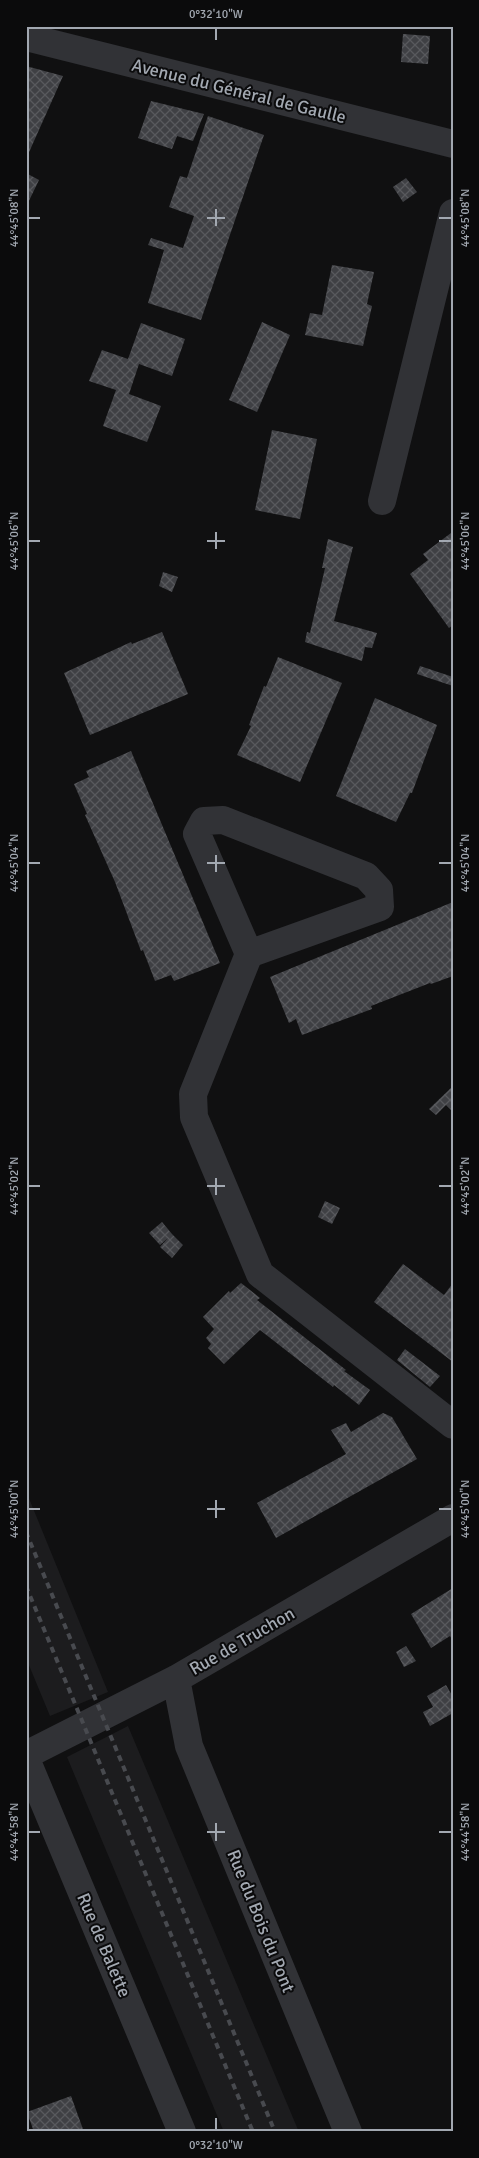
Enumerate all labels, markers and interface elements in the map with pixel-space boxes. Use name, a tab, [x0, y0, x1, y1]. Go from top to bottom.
text: 0°32'10"W	[189, 7, 243, 22]
street label: Avenue du Général de Gaulle	[130, 54, 348, 128]
text: 44°45'08"N	[7, 189, 22, 247]
text: 44°45'08"N	[458, 189, 473, 247]
text: 44°45'06"N	[7, 512, 22, 570]
text: 44°45'06"N	[458, 512, 473, 570]
text: 44°45'04"N	[7, 834, 22, 892]
text: 44°45'04"N	[458, 834, 473, 892]
text: 44°45'02"N	[7, 1157, 22, 1215]
text: 44°45'02"N	[458, 1157, 473, 1215]
text: 44°45'00"N	[7, 1480, 22, 1538]
text: 44°45'00"N	[458, 1480, 473, 1538]
street label: Rue de Truchon	[186, 1602, 298, 1680]
text: 44°44'58"N	[7, 1803, 22, 1861]
text: 44°44'58"N	[458, 1803, 473, 1861]
street label: Rue du Bois du Pont	[222, 1846, 300, 1996]
street label: Rue de Balette	[72, 1889, 136, 2001]
text: 0°32'10"W	[189, 2138, 243, 2153]

